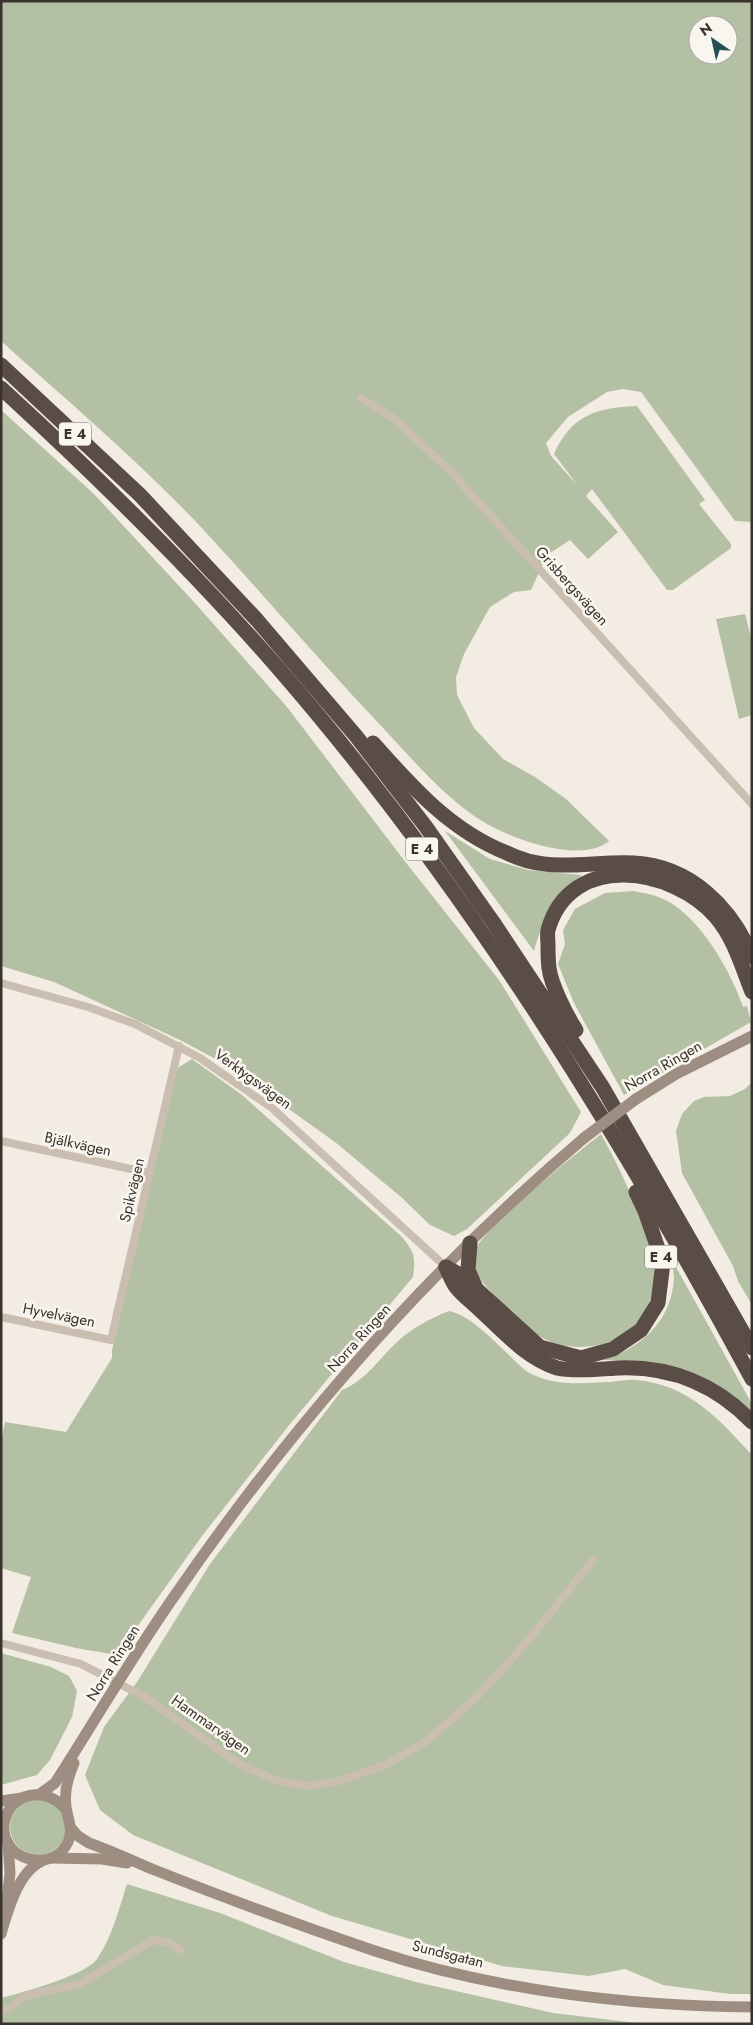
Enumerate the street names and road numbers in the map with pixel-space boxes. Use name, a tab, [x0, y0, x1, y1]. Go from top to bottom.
road number: E 4	[59, 422, 91, 446]
street label: Grisbergsvägen	[530, 541, 614, 631]
road number: E 4	[406, 838, 438, 861]
street label: Norra Ringen	[620, 1035, 706, 1097]
street label: Verktygsvägen	[210, 1043, 296, 1115]
street label: Bjälkvägen	[43, 1126, 113, 1162]
street label: Spikvägen	[114, 1156, 150, 1224]
road number: E 4	[645, 1246, 677, 1268]
street label: Hyvelvägen	[21, 1297, 97, 1333]
street label: Norra Ringen	[322, 1299, 396, 1377]
street label: Norra Ringen	[81, 1621, 145, 1705]
street label: Hammarvägen	[167, 1690, 255, 1760]
street label: Sundsgatan	[410, 1934, 486, 1974]

